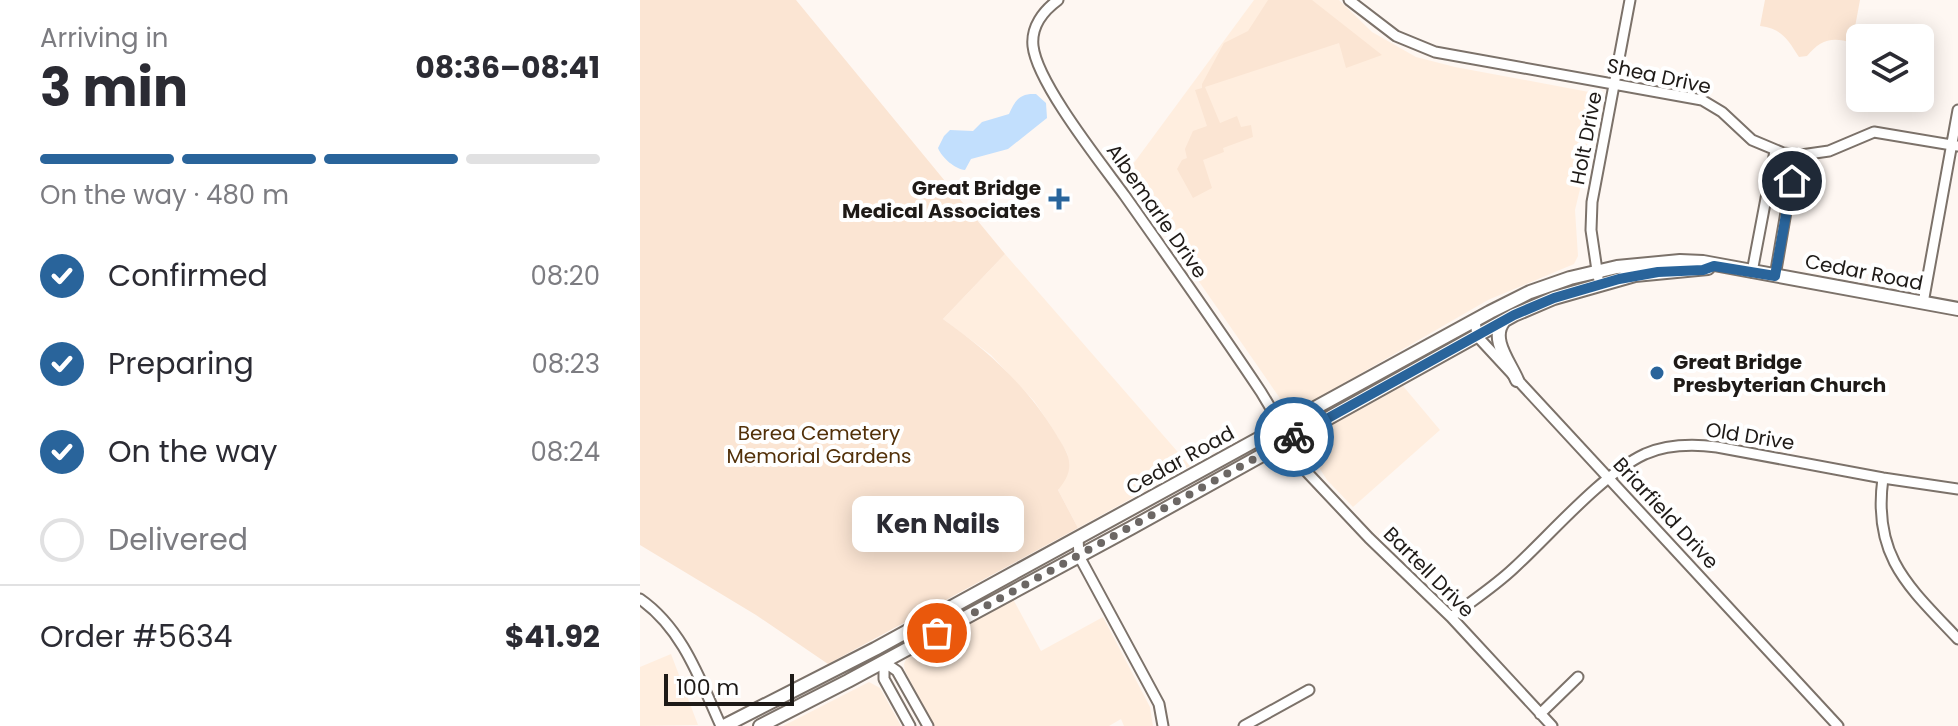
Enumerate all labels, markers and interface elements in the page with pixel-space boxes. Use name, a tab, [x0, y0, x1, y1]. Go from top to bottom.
text: Arriving in	[40, 20, 169, 56]
map controls	[1846, 24, 1934, 112]
button: layers	[1846, 24, 1934, 112]
text: 08:36–08:41	[415, 46, 600, 89]
text: 3 min	[40, 51, 188, 124]
street label: Shea Drive	[1604, 51, 1714, 101]
street label: Holt Drive	[1563, 89, 1609, 187]
street label: Albemarle Drive	[1100, 138, 1214, 284]
pin	[1758, 147, 1826, 215]
icon: home	[1770, 159, 1814, 203]
place label: Great Bridge Medical Associates	[842, 174, 1041, 225]
text: On the way · 480 m	[40, 177, 289, 213]
marker: Great Bridge Medical Associates	[1048, 188, 1070, 210]
street label: Cedar Road	[1803, 247, 1925, 297]
icon: check	[40, 254, 84, 298]
text: Confirmed	[108, 254, 268, 297]
text: 08:20	[530, 258, 600, 294]
icon: check	[40, 342, 84, 386]
text: Preparing	[108, 342, 254, 385]
text: 08:23	[531, 346, 600, 382]
place label: Great Bridge Presbyterian Church	[1673, 348, 1886, 399]
marker: Great Bridge Presbyterian Church	[1648, 364, 1666, 382]
courier	[1254, 397, 1334, 477]
icon: bike	[1272, 415, 1316, 459]
street label: Old Drive	[1704, 415, 1796, 457]
park label: Berea Cemetery Memorial Gardens	[727, 419, 911, 470]
street label: Cedar Road	[1121, 419, 1239, 501]
icon: check	[40, 430, 84, 474]
text: On the way	[108, 430, 277, 473]
text: 08:24	[530, 434, 600, 470]
street label: Briarfield Drive	[1607, 451, 1725, 575]
callout: Ken Nails	[851, 497, 1023, 553]
text: Ken Nails	[876, 506, 1000, 542]
text: Delivered	[108, 518, 248, 561]
street label: Bartell Drive	[1377, 520, 1481, 624]
pin	[903, 599, 971, 667]
icon: bag	[915, 611, 959, 655]
text: Order #5634	[40, 615, 232, 658]
text: $41.92	[505, 615, 600, 658]
scale bar	[664, 670, 794, 706]
text: 100 m	[676, 672, 739, 703]

